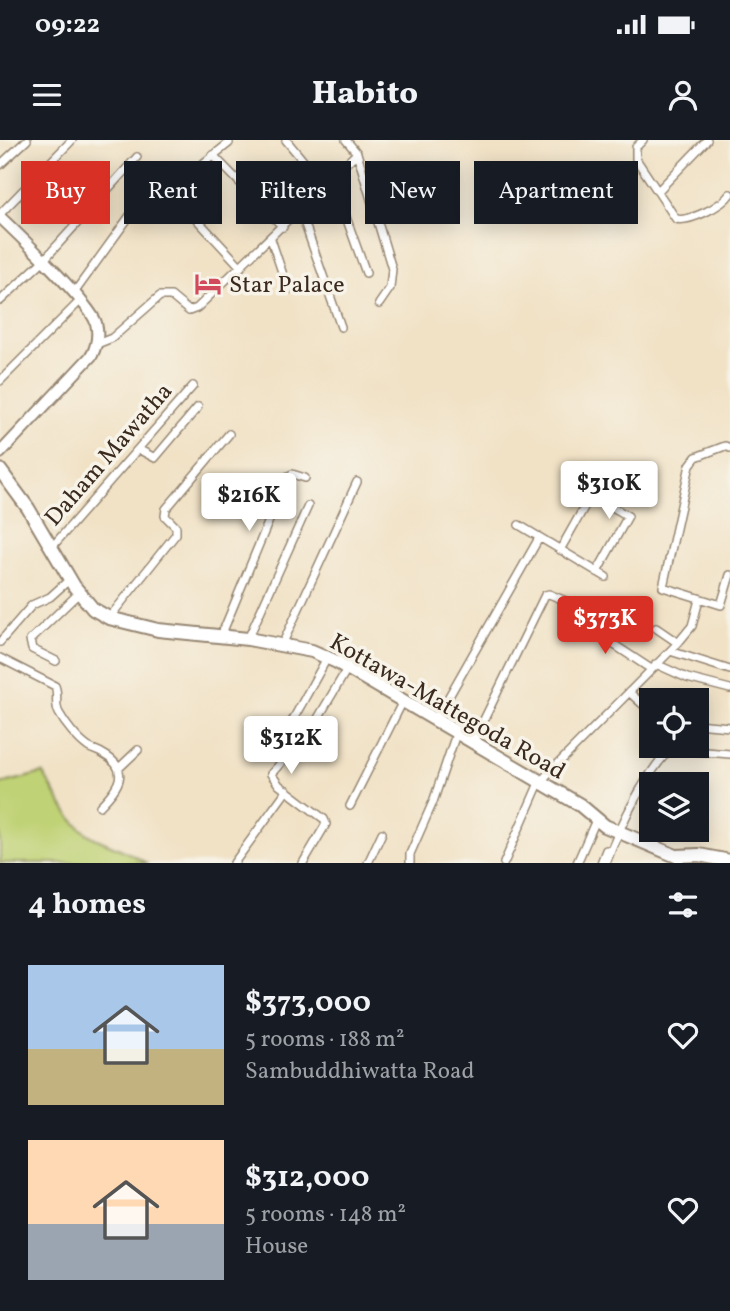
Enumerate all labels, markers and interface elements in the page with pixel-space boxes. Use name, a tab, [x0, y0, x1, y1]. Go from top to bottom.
text: 09:22	[35, 7, 100, 43]
text: Habito	[312, 73, 418, 117]
icon: menu	[28, 76, 66, 114]
icon: person	[664, 76, 702, 114]
chip: Buy	[21, 161, 110, 224]
chip: Rent	[124, 161, 222, 224]
chip: Filters	[236, 161, 351, 224]
chip: New	[365, 161, 460, 224]
chip: Apartment	[474, 161, 638, 224]
hotel icon: Star Palace	[193, 269, 223, 299]
place label: Star Palace	[229, 269, 345, 303]
street label: Daham Mawatha	[38, 376, 181, 534]
pin: $310K	[560, 462, 658, 521]
text: $310K	[577, 468, 641, 500]
pin: $216K	[200, 474, 298, 533]
text: $216K	[217, 480, 281, 512]
pin: $373K	[556, 596, 654, 656]
text: $373K	[573, 603, 637, 635]
street label: Kottawa-Mattegoda Road	[323, 626, 571, 789]
map controls	[639, 688, 709, 842]
button: locate	[639, 688, 709, 758]
pin: $312K	[242, 716, 340, 776]
text: $312K	[260, 723, 322, 755]
button: layers	[639, 772, 709, 842]
text: 4 homes	[28, 884, 146, 926]
icon: filters	[664, 886, 702, 924]
text: $373,000	[245, 982, 371, 1024]
icon: home	[84, 993, 168, 1077]
icon: heart	[664, 1016, 702, 1054]
text: 5 rooms · 188 m²	[245, 1024, 404, 1056]
text: Sambuddhiwatta Road	[245, 1056, 474, 1088]
text: $312,000	[245, 1157, 369, 1199]
icon: home	[84, 1168, 168, 1252]
icon: heart	[664, 1191, 702, 1229]
text: 5 rooms · 148 m²	[245, 1199, 406, 1231]
text: House	[245, 1231, 308, 1263]

